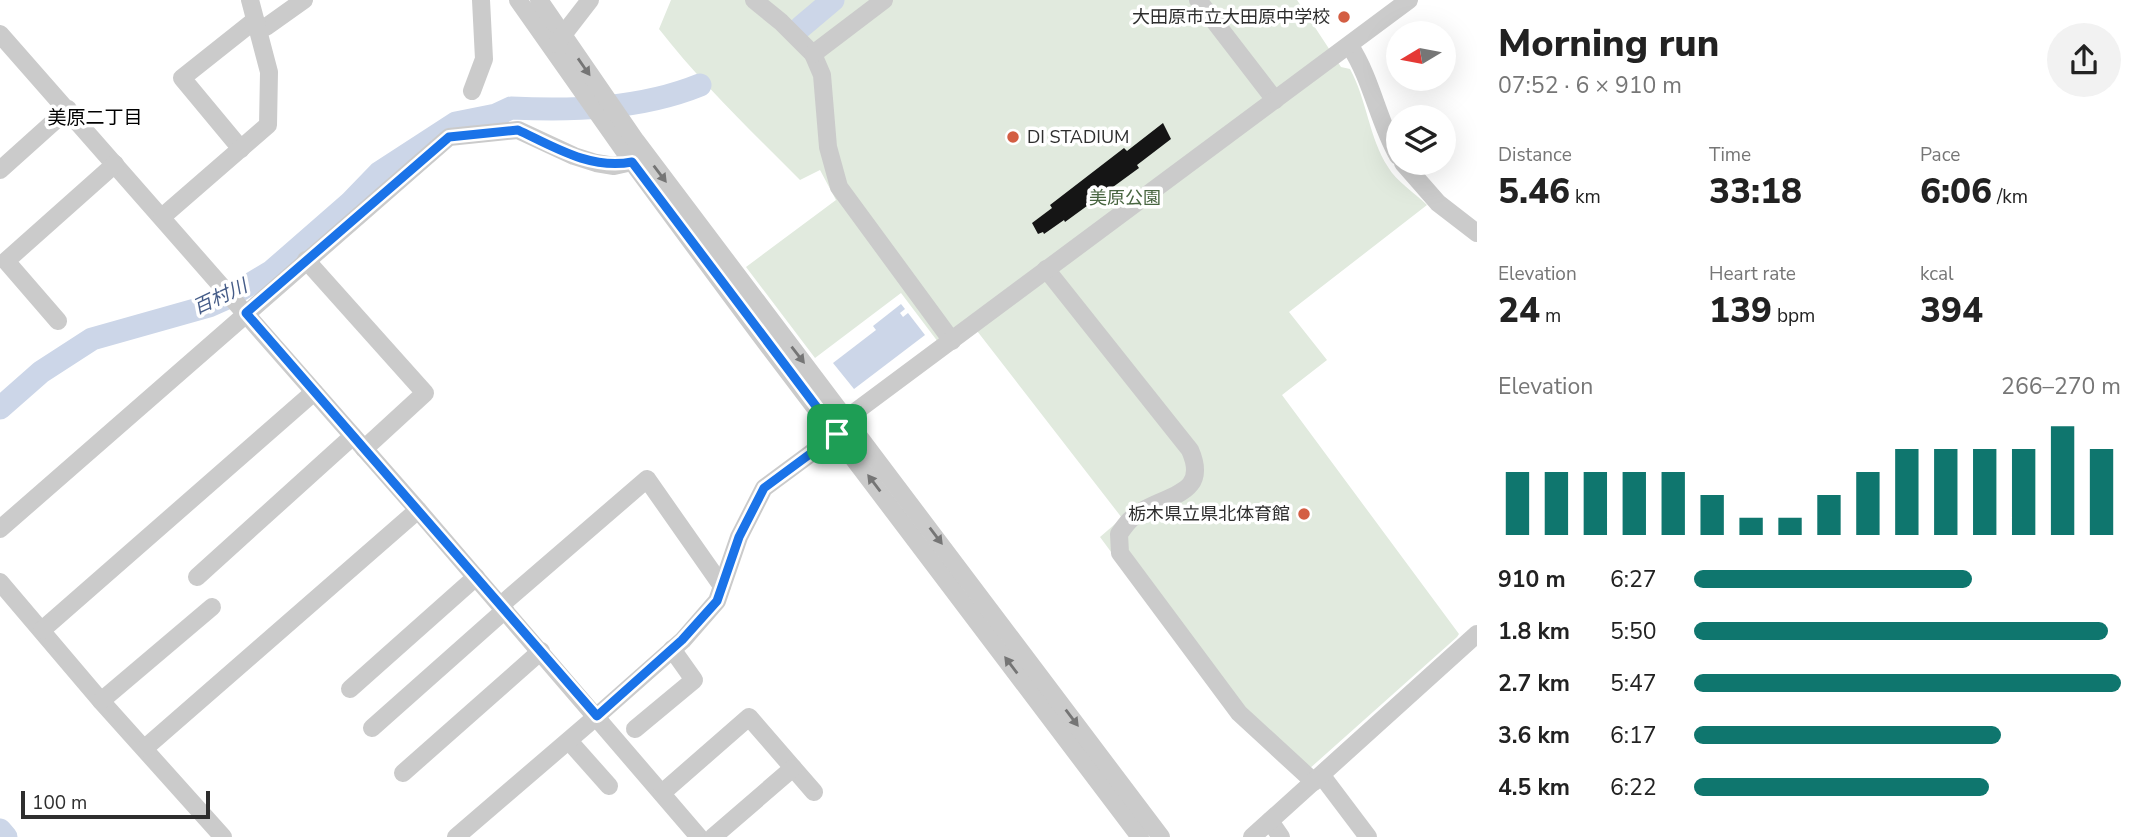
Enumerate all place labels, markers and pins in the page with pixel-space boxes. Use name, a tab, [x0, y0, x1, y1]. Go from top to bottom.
place label: 大田原市立大田原中学校	[1132, 5, 1330, 29]
marker: 大田原市立大田原中学校	[1336, 9, 1352, 25]
place label: DI STADIUM	[1027, 125, 1129, 149]
marker: DI STADIUM	[1005, 129, 1021, 145]
pin	[807, 404, 867, 464]
place label: 栃木県立県北体育館	[1128, 502, 1290, 526]
marker: 栃木県立県北体育館	[1296, 506, 1312, 522]

